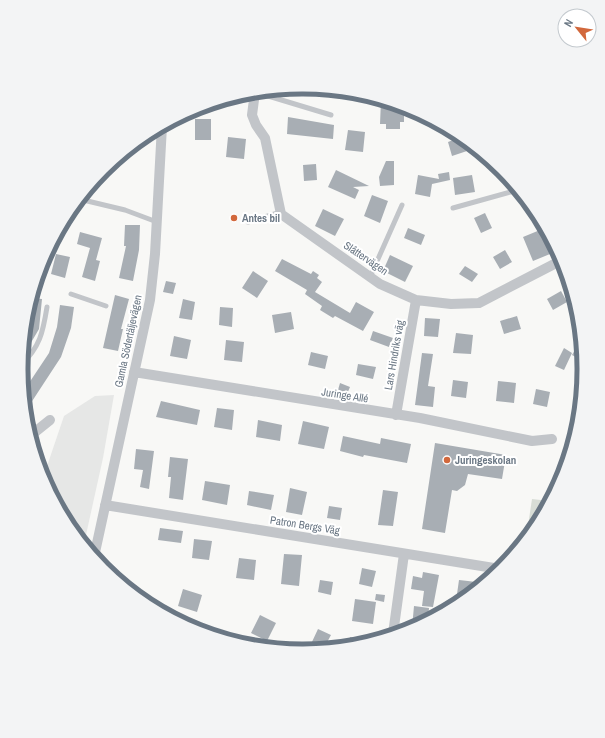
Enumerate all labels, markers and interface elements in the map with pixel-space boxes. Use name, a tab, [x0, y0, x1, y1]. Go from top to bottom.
north arrow	[557, 8, 597, 48]
text: N	[561, 17, 576, 29]
place label: Antes bil	[242, 211, 280, 225]
marker: Antes bil	[229, 213, 239, 223]
street label: Slåttervägen	[341, 238, 391, 278]
street label: Gamla Södertäljevägen	[111, 293, 145, 389]
street label: Lars Hindriks väg	[381, 319, 407, 391]
street label: Juringe Allé	[321, 384, 369, 406]
place label: Juringeskolan	[455, 453, 516, 467]
marker: Juringeskolan	[442, 455, 452, 465]
street label: Patron Bergs Väg	[269, 513, 341, 537]

